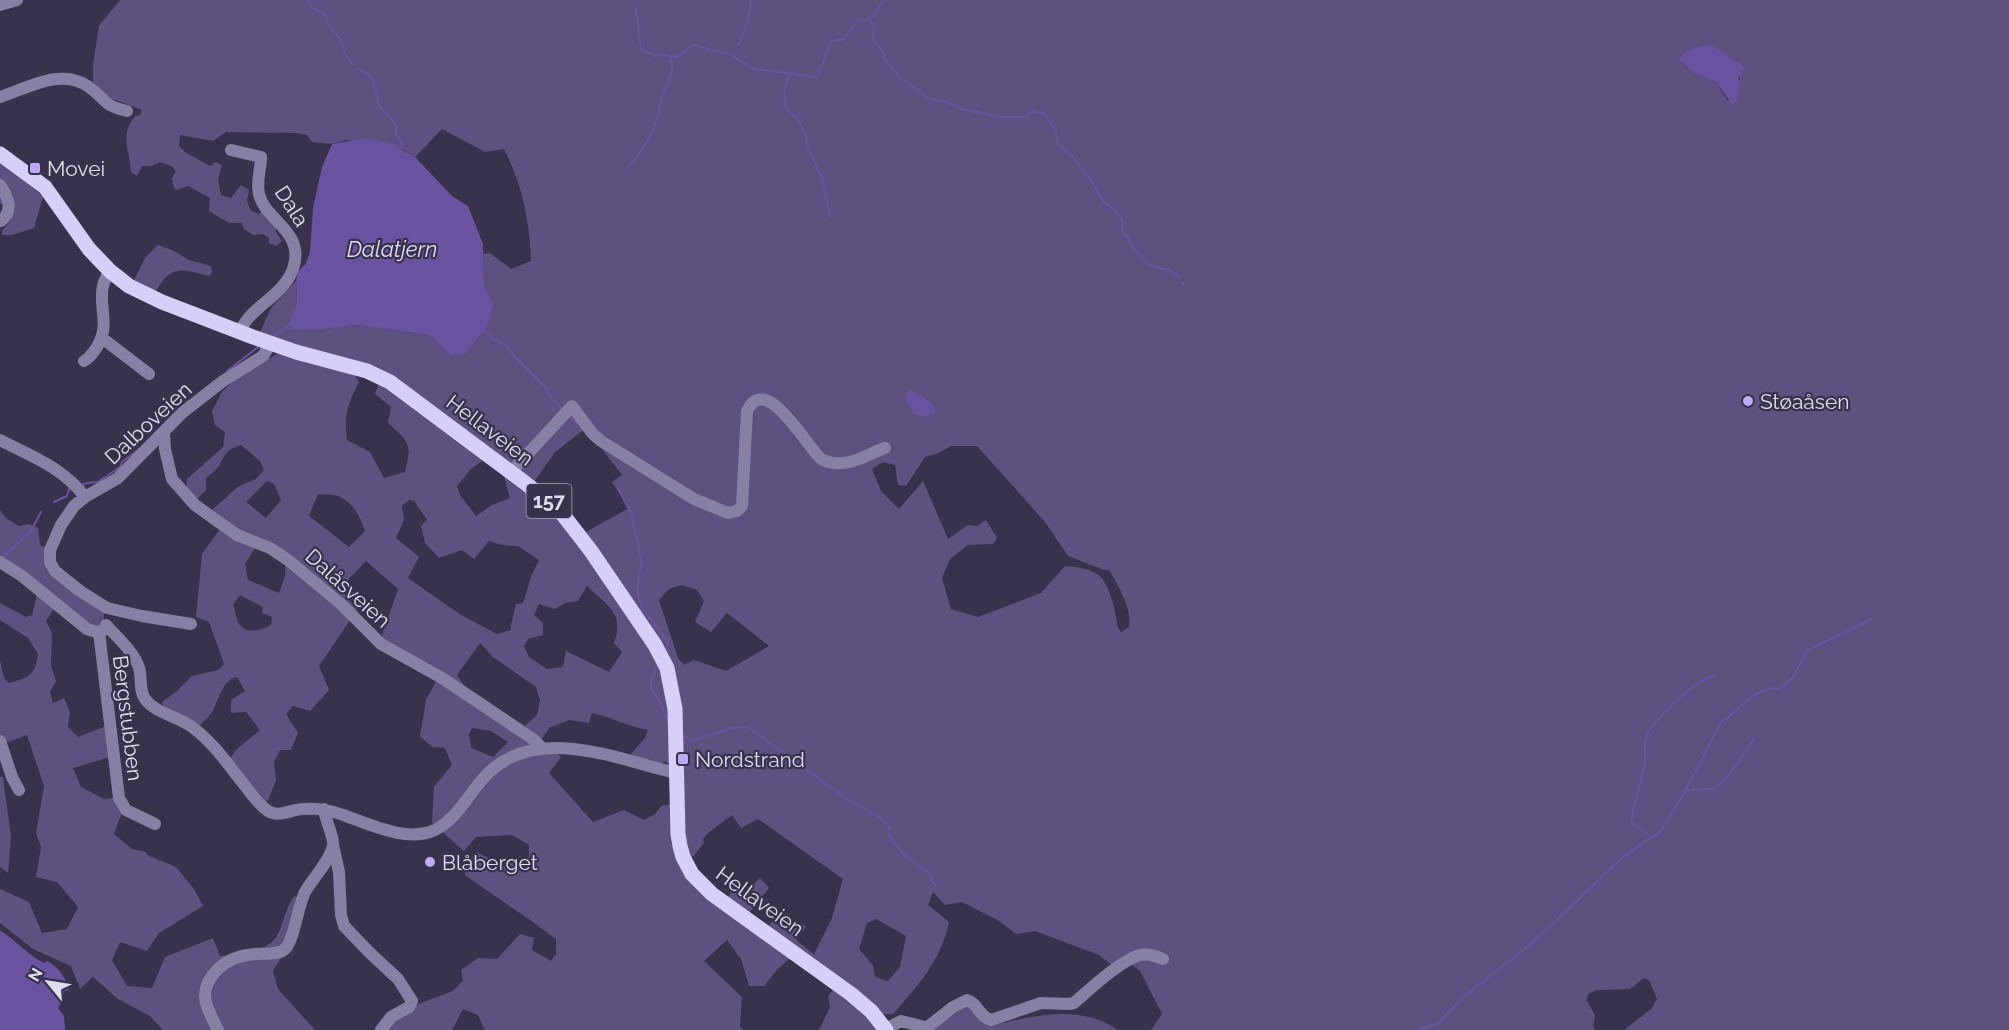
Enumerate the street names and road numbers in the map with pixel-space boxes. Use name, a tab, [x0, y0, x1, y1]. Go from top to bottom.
street label: Dala	[270, 181, 314, 231]
street label: Dalboveien	[99, 377, 197, 469]
street label: Hellaveien	[442, 389, 538, 471]
road number: 157	[526, 484, 572, 518]
street label: Dalåsveien	[300, 543, 396, 633]
street label: Bergstubben	[108, 654, 148, 782]
street label: Hellaveien	[711, 861, 809, 941]

